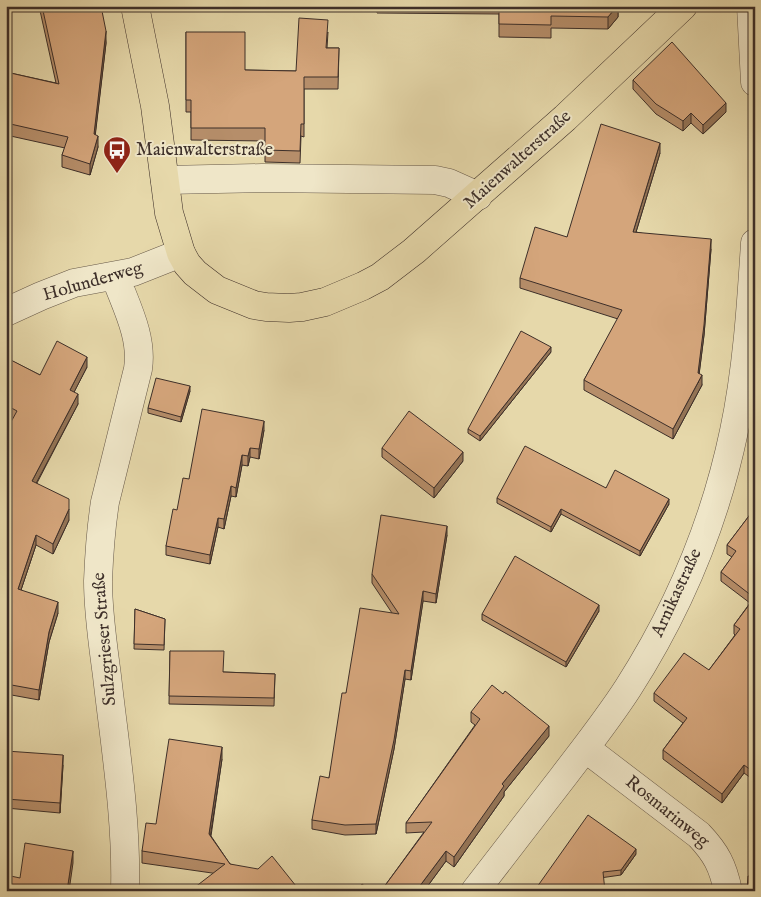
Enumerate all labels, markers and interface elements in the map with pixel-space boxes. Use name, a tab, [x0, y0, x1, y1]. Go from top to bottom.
street label: Maienwalterstraße	[459, 106, 577, 214]
bus stop icon: Maienwalterstraße	[102, 135, 132, 174]
place label: Maienwalterstraße	[136, 139, 273, 162]
street label: Holunderweg	[40, 257, 146, 307]
street label: Arnikastraße	[646, 545, 708, 642]
street label: Sulzgrieser Straße	[88, 571, 122, 707]
street label: Rosmarinweg	[620, 771, 714, 853]

